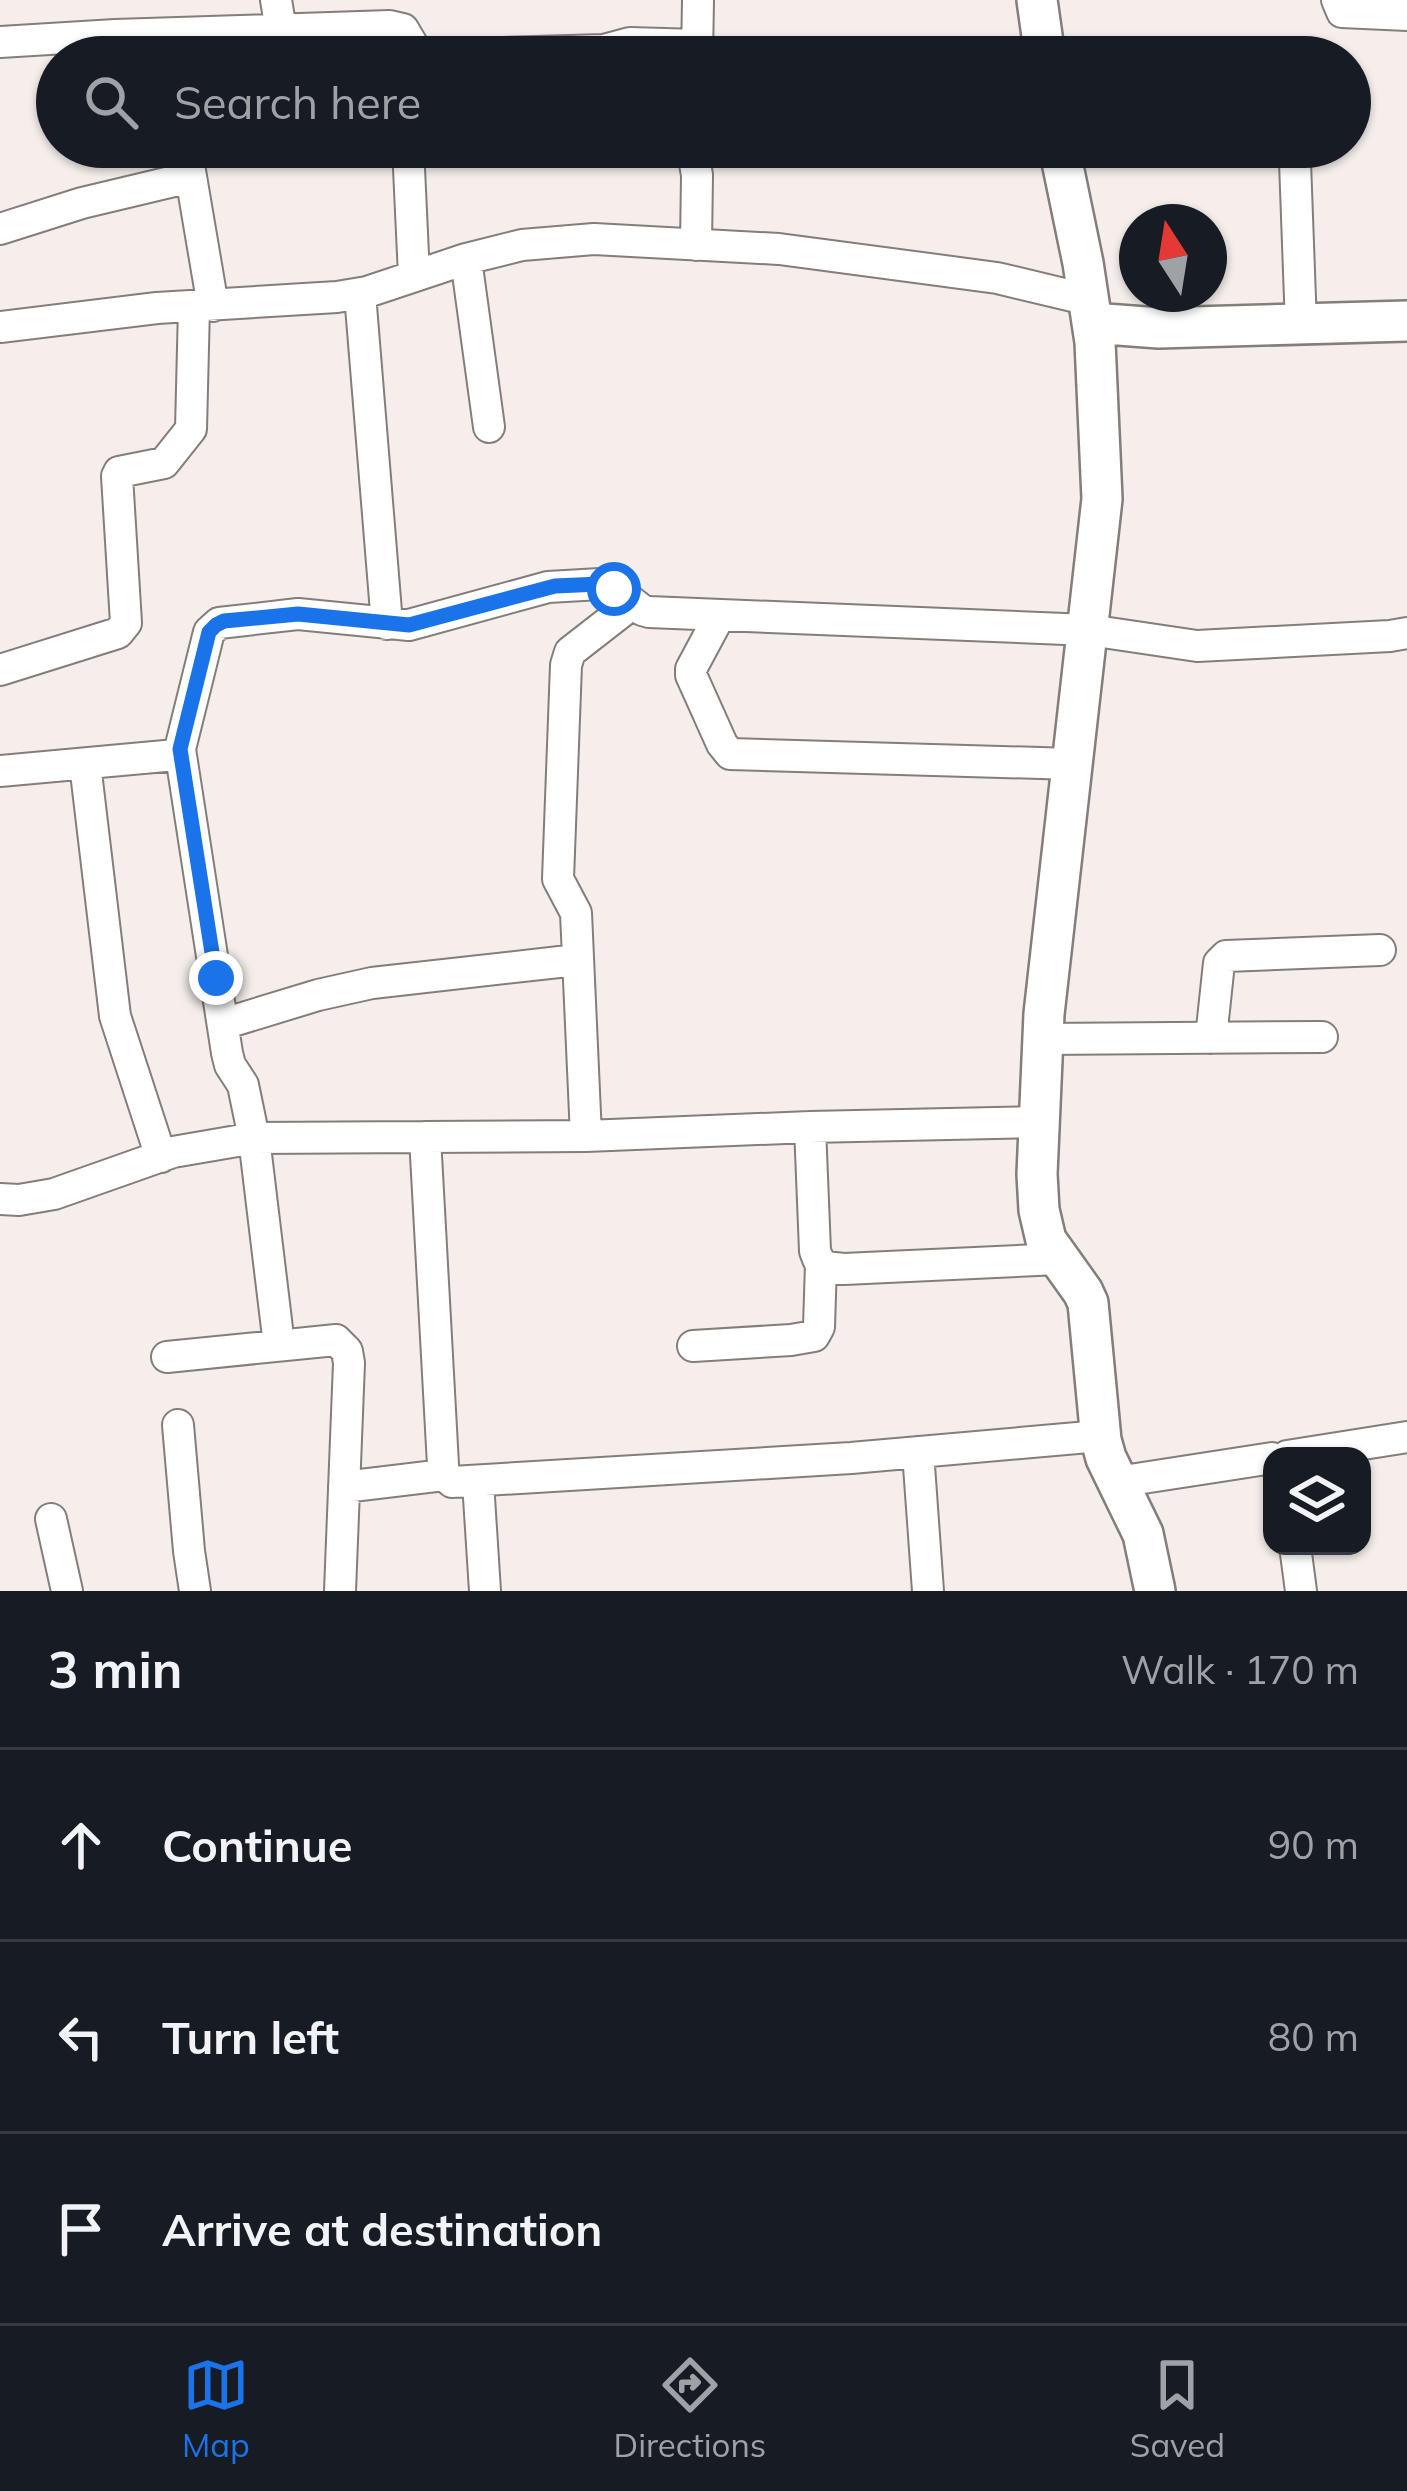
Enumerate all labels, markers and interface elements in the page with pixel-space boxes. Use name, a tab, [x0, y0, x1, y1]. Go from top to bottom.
search box	[36, 36, 1371, 168]
icon: search	[78, 69, 144, 135]
text: Search here	[174, 74, 421, 130]
north arrow	[1119, 204, 1227, 312]
route start	[587, 562, 641, 616]
route end	[189, 951, 243, 1005]
map controls	[1263, 1447, 1371, 1555]
button: layers	[1263, 1447, 1371, 1555]
text: 3 min	[48, 1637, 183, 1701]
text: Walk · 170 m	[1121, 1645, 1359, 1694]
icon: ahead	[48, 1812, 114, 1878]
text: Continue	[162, 1817, 352, 1873]
text: 90 m	[1268, 1820, 1359, 1869]
icon: left	[48, 2004, 114, 2070]
text: Turn left	[162, 2009, 339, 2065]
text: 80 m	[1268, 2012, 1359, 2061]
icon: arrive	[48, 2196, 114, 2262]
text: Arrive at destination	[162, 2201, 602, 2257]
tab: Map	[182, 2352, 250, 2465]
tab: Directions	[614, 2352, 766, 2465]
tab: Saved	[1130, 2352, 1225, 2465]

